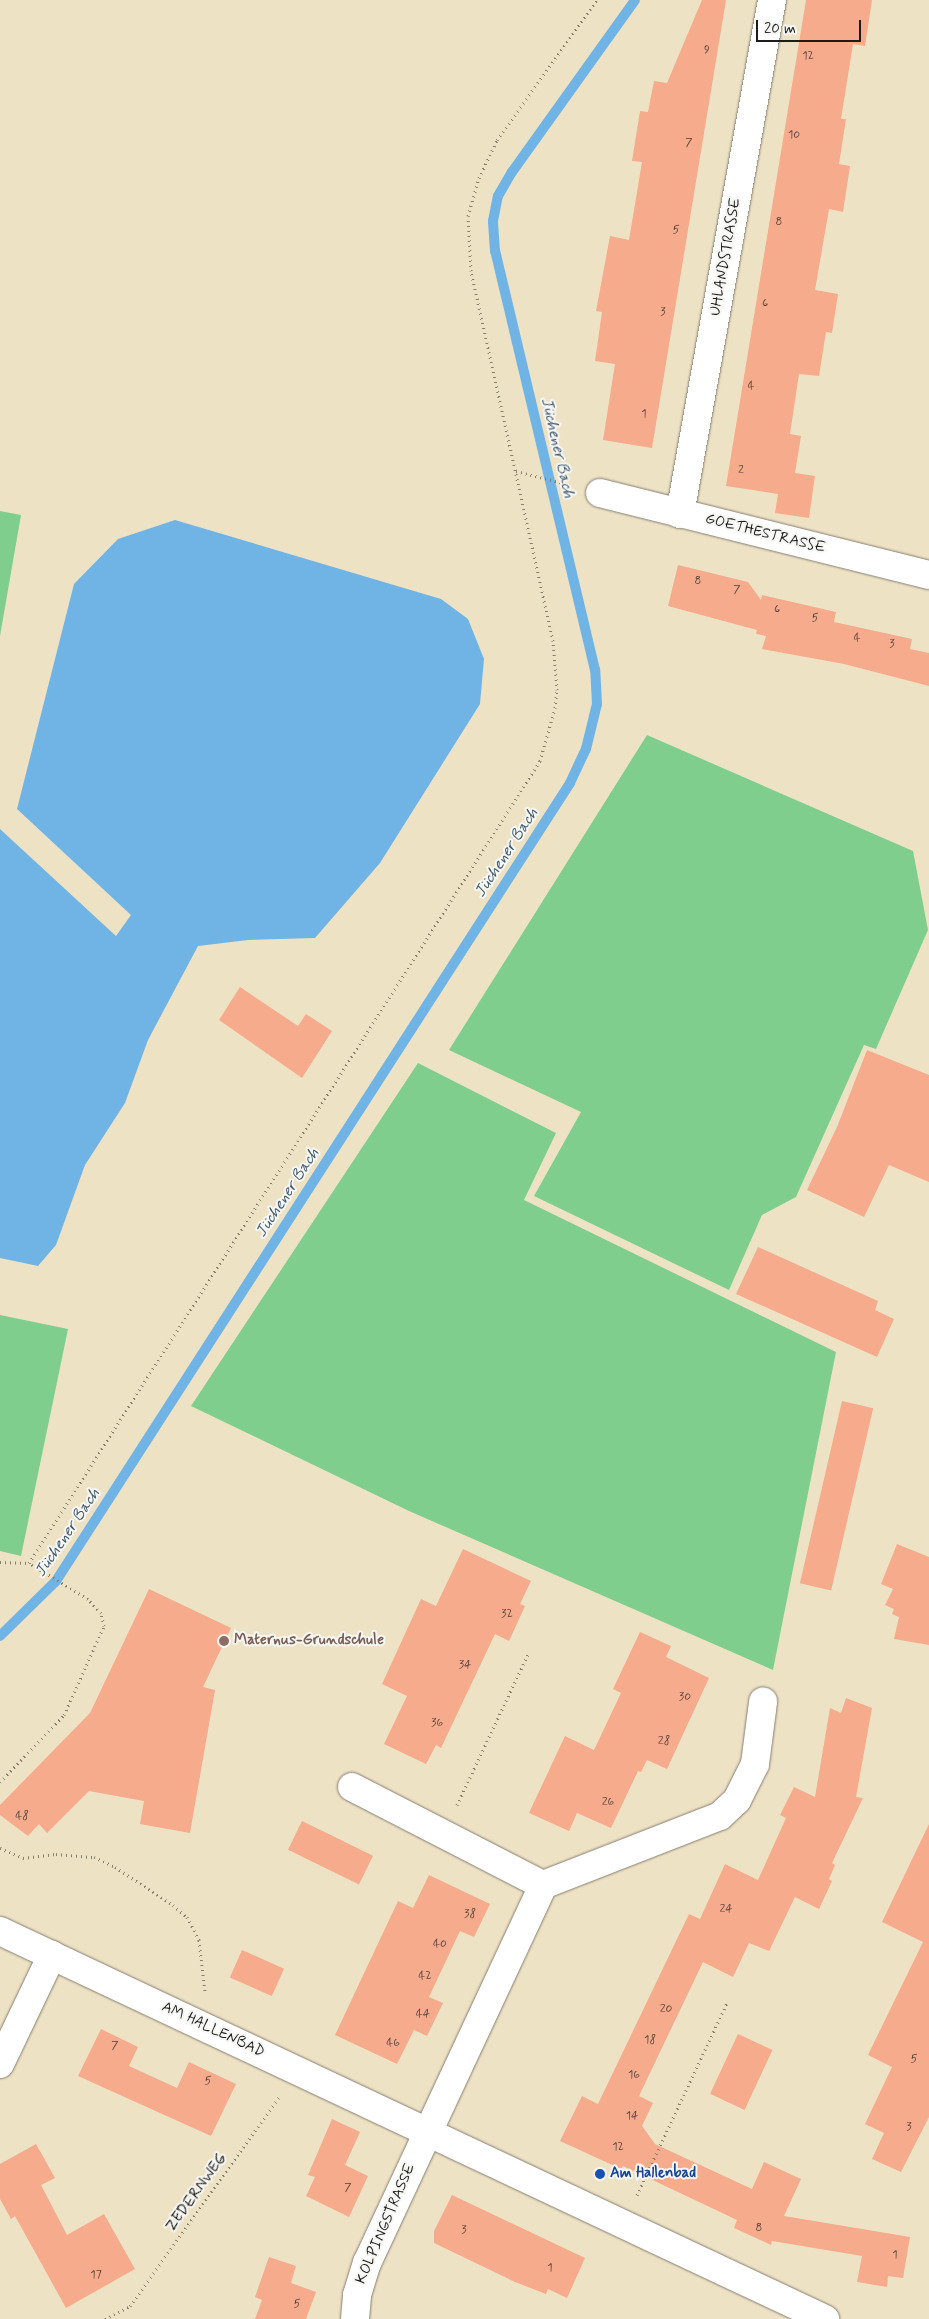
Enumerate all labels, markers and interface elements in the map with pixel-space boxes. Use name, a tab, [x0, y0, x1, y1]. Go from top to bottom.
scale bar	[759, 10, 864, 42]
text: 20 m	[764, 19, 796, 39]
house number: 9	[704, 44, 710, 58]
house number: 12	[802, 50, 814, 64]
house number: 10	[788, 129, 800, 143]
house number: 7	[685, 137, 693, 151]
street label: UHLANDSTRASSE	[707, 197, 745, 317]
house number: 8	[776, 216, 782, 230]
house number: 5	[672, 224, 680, 238]
house number: 6	[762, 297, 768, 311]
house number: 3	[660, 306, 666, 320]
house number: 4	[748, 380, 754, 394]
water label: Jüchener Bach	[536, 397, 578, 499]
house number: 1	[641, 408, 647, 422]
house number: 2	[738, 464, 744, 478]
street label: GOETHESTRASSE	[703, 510, 827, 558]
house number: 8	[695, 575, 701, 589]
house number: 7	[733, 584, 741, 598]
house number: 6	[774, 603, 780, 617]
house number: 5	[811, 612, 819, 626]
house number: 4	[854, 632, 860, 646]
house number: 3	[889, 638, 895, 652]
water label: Jüchener Bach	[472, 806, 542, 900]
water label: Jüchener Bach	[253, 1146, 323, 1240]
water label: Jüchener Bach	[32, 1486, 104, 1580]
house number: 32	[501, 1608, 513, 1622]
place label: Maternus-Grundschule	[234, 1632, 384, 1650]
marker: Maternus-Grundschule	[218, 1635, 230, 1647]
house number: 34	[459, 1659, 471, 1673]
house number: 30	[679, 1691, 691, 1705]
house number: 36	[431, 1717, 443, 1731]
house number: 28	[658, 1735, 670, 1749]
house number: 26	[602, 1796, 614, 1810]
house number: 48	[15, 1810, 29, 1824]
house number: 24	[719, 1903, 733, 1917]
house number: 38	[464, 1908, 476, 1922]
house number: 40	[433, 1938, 447, 1952]
house number: 42	[418, 1970, 432, 1984]
street label: AM HALLENBAD	[158, 1998, 268, 2062]
house number: 20	[660, 2003, 672, 2017]
house number: 44	[416, 2008, 430, 2022]
house number: 18	[644, 2034, 656, 2048]
house number: 46	[386, 2037, 400, 2051]
house number: 7	[111, 2040, 119, 2054]
house number: 5	[910, 2053, 918, 2067]
house number: 16	[628, 2069, 640, 2083]
house number: 5	[204, 2075, 212, 2089]
house number: 14	[626, 2110, 638, 2124]
house number: 3	[906, 2121, 912, 2135]
house number: 12	[612, 2141, 624, 2155]
street label: ZEDERNWEG	[163, 2150, 231, 2236]
street label: KOLPINGSTRASSE	[352, 2161, 420, 2287]
place label: Am Hallenbad	[610, 2165, 700, 2183]
marker: Am Hallenbad	[594, 2168, 606, 2180]
house number: 7	[344, 2182, 352, 2196]
house number: 8	[756, 2222, 762, 2236]
house number: 3	[461, 2224, 467, 2238]
house number: 1	[892, 2249, 898, 2263]
house number: 1	[547, 2262, 553, 2276]
house number: 17	[90, 2269, 102, 2283]
house number: 5	[293, 2298, 301, 2312]

